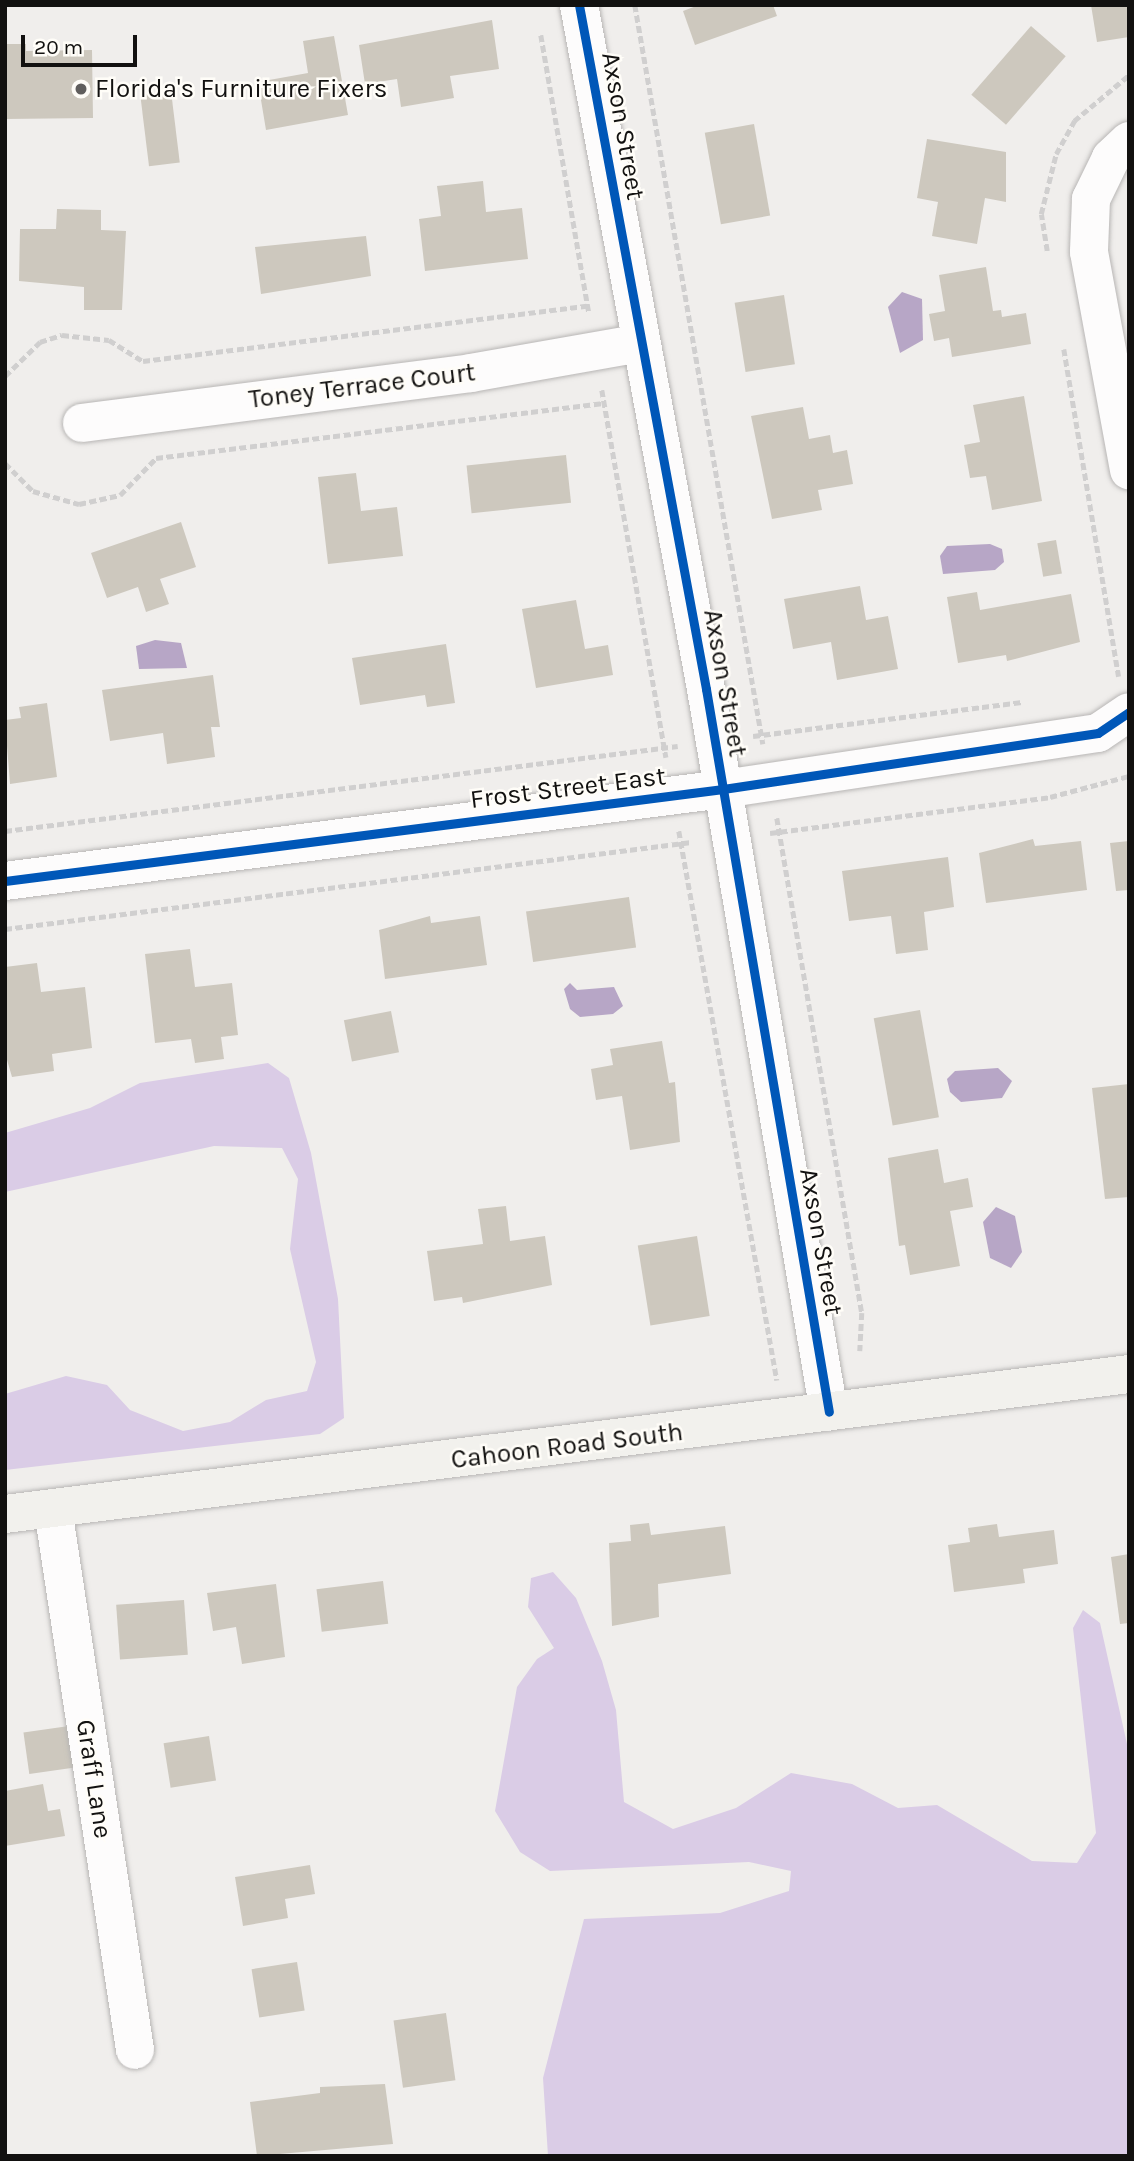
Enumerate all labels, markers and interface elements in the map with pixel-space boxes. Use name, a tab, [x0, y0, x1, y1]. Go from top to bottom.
scale bar	[24, 21, 140, 65]
text: 20 m	[34, 35, 83, 59]
street label: Axson Street	[595, 50, 651, 202]
place label: Florida's Furniture Fixers	[95, 73, 387, 105]
marker: Florida's Furniture Fixers	[73, 81, 89, 97]
street label: Toney Terrace Court	[247, 357, 477, 415]
street label: Axson Street	[697, 607, 753, 759]
street label: Frost Street East	[468, 761, 668, 815]
street label: Axson Street	[793, 1166, 849, 1318]
street label: Cahoon Road South	[449, 1416, 685, 1476]
street label: Graff Lane	[69, 1717, 119, 1841]

